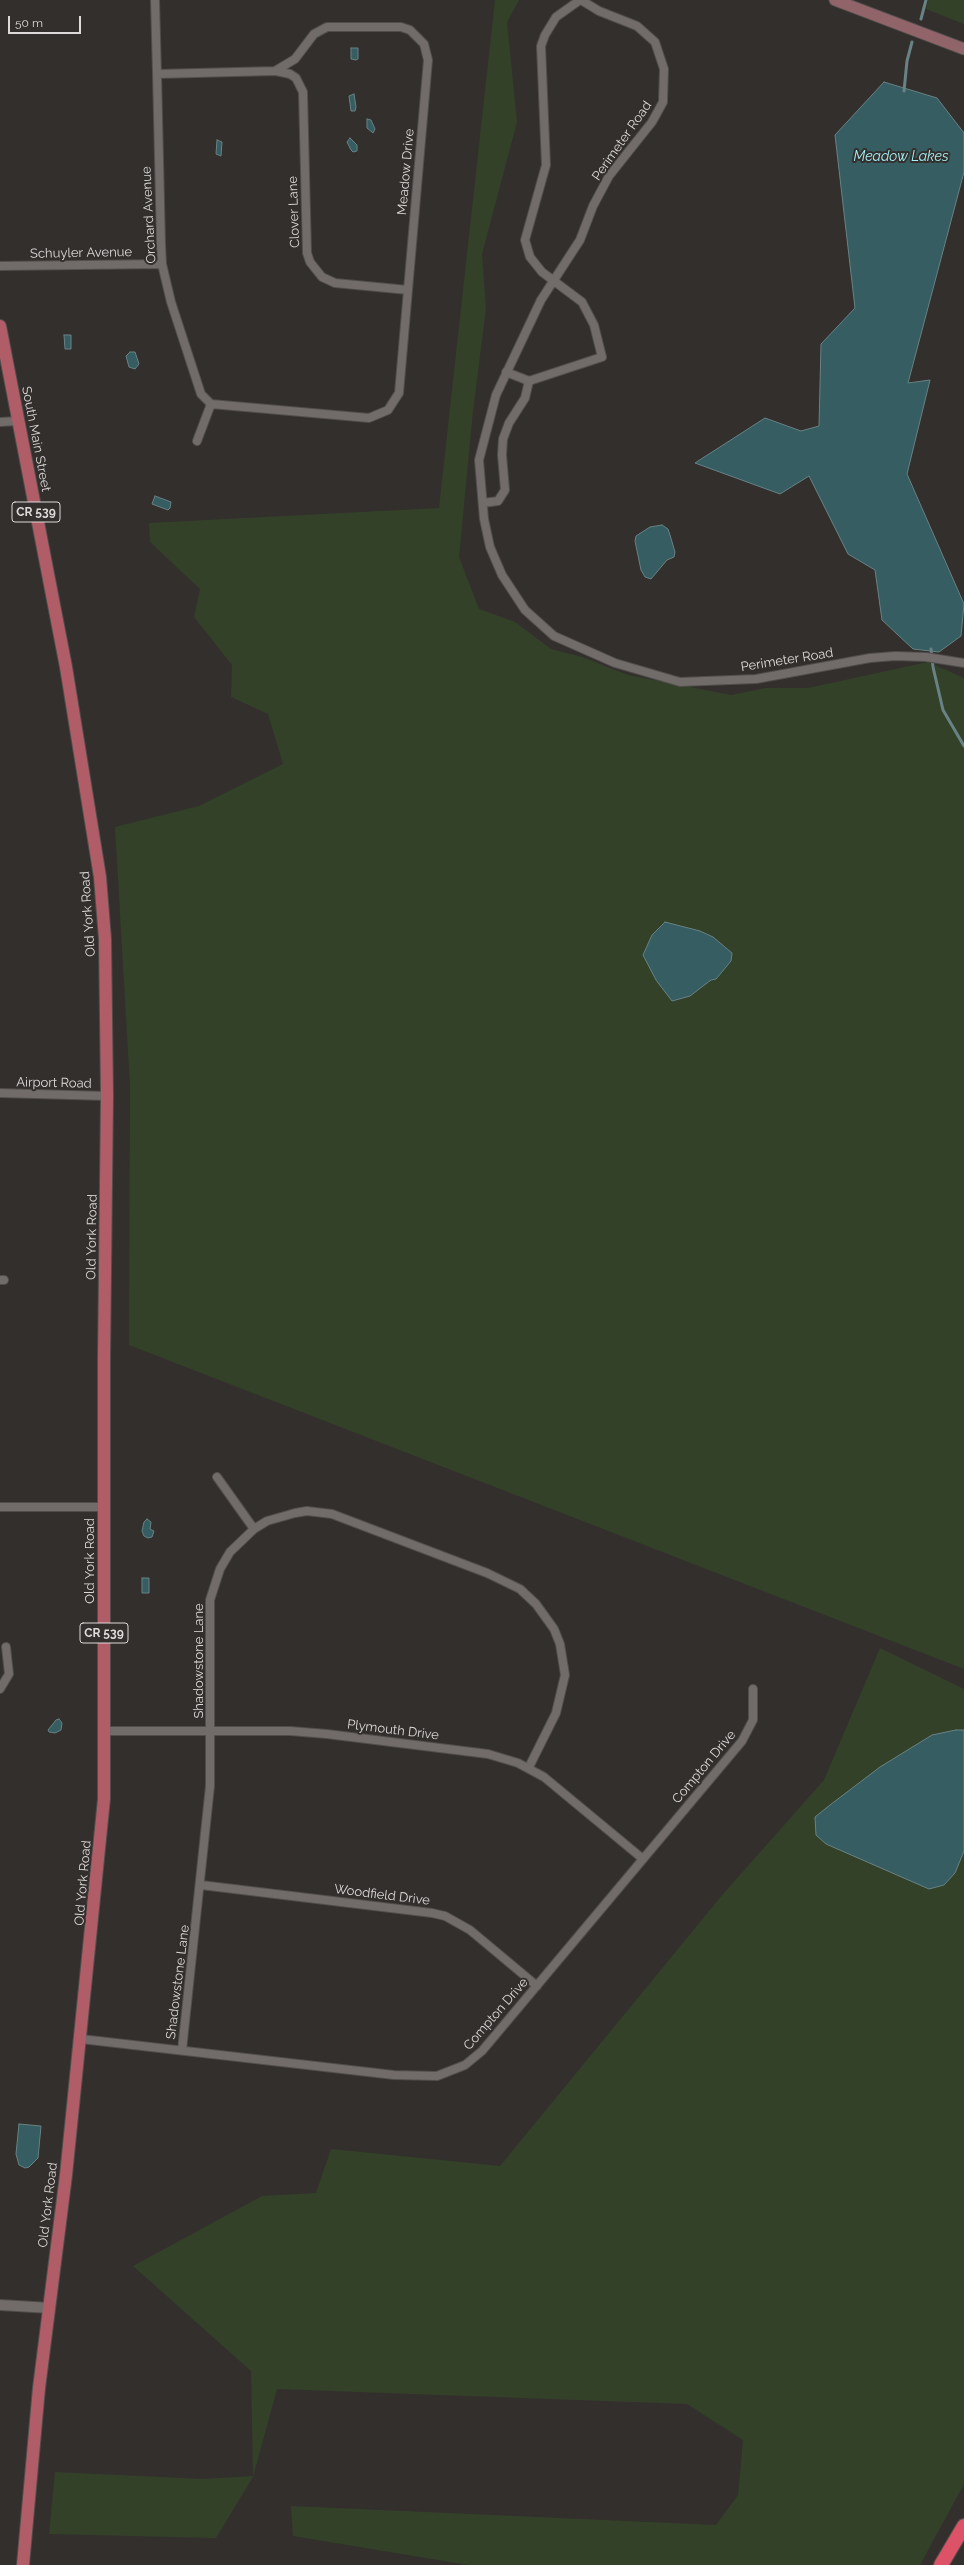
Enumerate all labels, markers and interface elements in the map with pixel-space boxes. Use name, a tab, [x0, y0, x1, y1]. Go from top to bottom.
scale bar	[10, 8, 83, 34]
text: 50 m	[15, 16, 43, 30]
street label: Perimeter Road	[589, 98, 655, 184]
street label: Meadow Drive	[394, 128, 418, 216]
water label: Meadow Lakes	[853, 149, 949, 165]
street label: Orchard Avenue	[139, 166, 159, 264]
street label: Clover Lane	[285, 176, 303, 248]
street label: Schuyler Avenue	[30, 244, 132, 262]
street label: South Main Street	[18, 385, 54, 493]
road number: CR 539	[12, 502, 60, 522]
street label: Perimeter Road	[740, 645, 834, 675]
street label: Old York Road	[77, 871, 99, 957]
street label: Airport Road	[16, 1075, 92, 1091]
street label: Old York Road	[83, 1194, 101, 1280]
street label: Old York Road	[82, 1518, 98, 1604]
street label: Shadowstone Lane	[191, 1603, 207, 1719]
road number: CR 539	[80, 1623, 128, 1643]
street label: Plymouth Drive	[346, 1717, 440, 1743]
street label: Compton Drive	[669, 1727, 739, 1807]
street label: Old York Road	[71, 1840, 95, 1926]
street label: Woodfield Drive	[333, 1881, 431, 1909]
street label: Shadowstone Lane	[163, 1924, 193, 2040]
street label: Compton Drive	[460, 1975, 532, 2053]
street label: Old York Road	[35, 2162, 61, 2248]

